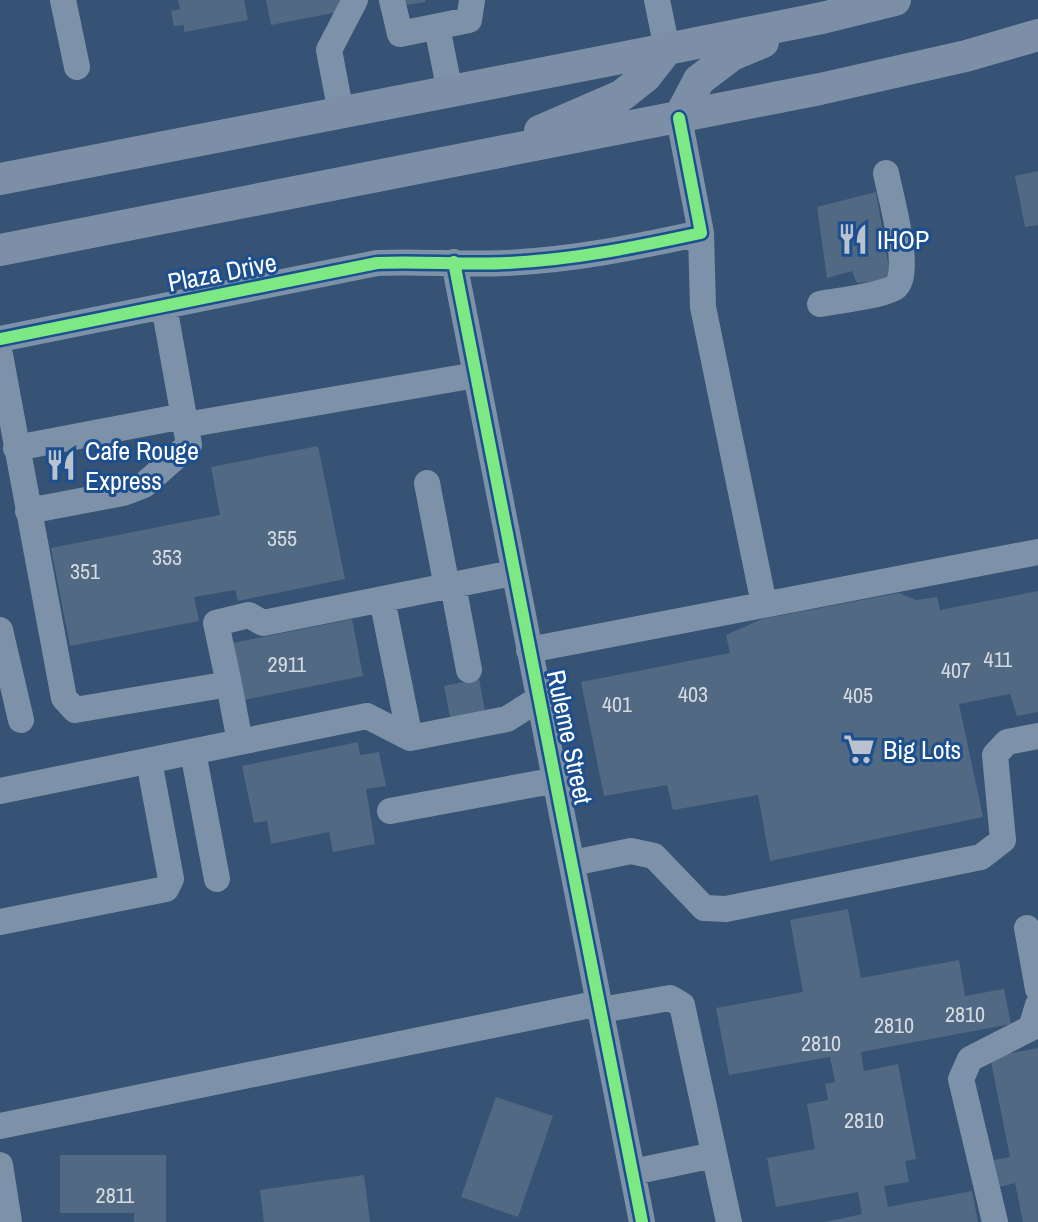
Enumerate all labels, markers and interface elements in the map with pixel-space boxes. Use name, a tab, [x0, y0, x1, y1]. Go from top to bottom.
restaurant icon: IHOP	[836, 222, 870, 256]
place label: IHOP	[877, 222, 929, 257]
street label: Plaza Drive	[165, 244, 279, 300]
place label: Cafe Rouge Express	[85, 433, 199, 498]
restaurant icon: Cafe Rouge Express	[44, 448, 78, 482]
house number: 355	[267, 523, 297, 553]
house number: 353	[152, 542, 182, 572]
house number: 351	[70, 556, 100, 586]
house number: 411	[984, 644, 1012, 674]
house number: 2911	[268, 649, 306, 679]
house number: 407	[941, 655, 971, 685]
street label: Ruleme Street	[539, 667, 601, 807]
house number: 403	[678, 679, 708, 709]
house number: 405	[843, 680, 873, 710]
house number: 401	[602, 689, 632, 719]
supermarket icon: Big Lots	[842, 732, 876, 766]
place label: Big Lots	[883, 732, 961, 767]
house number: 2810	[945, 999, 985, 1029]
house number: 2810	[874, 1010, 914, 1040]
house number: 2810	[801, 1028, 841, 1058]
house number: 2810	[844, 1105, 884, 1135]
house number: 2811	[96, 1180, 134, 1210]

